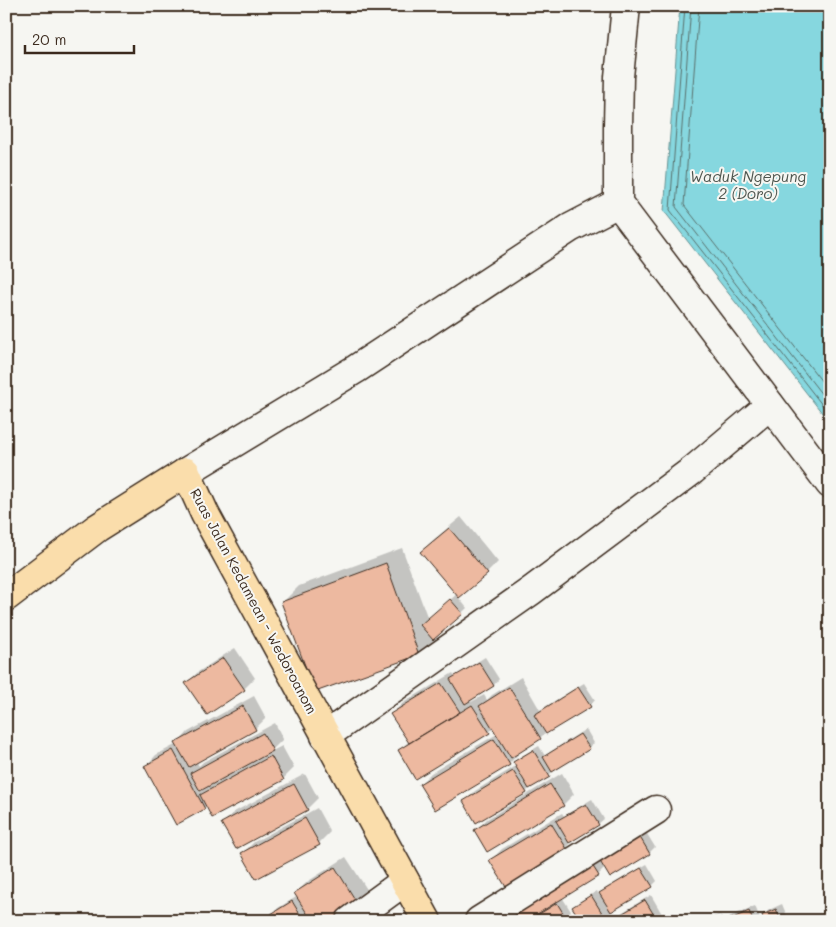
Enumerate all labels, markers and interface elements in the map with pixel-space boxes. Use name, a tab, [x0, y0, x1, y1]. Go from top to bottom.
scale bar	[25, 22, 134, 54]
text: 20 m	[32, 29, 66, 49]
water label: Waduk Ngepung 2 (Doro)	[690, 166, 807, 203]
street label: Ruas Jalan Kedamean - Wedoroanom	[186, 485, 322, 717]

